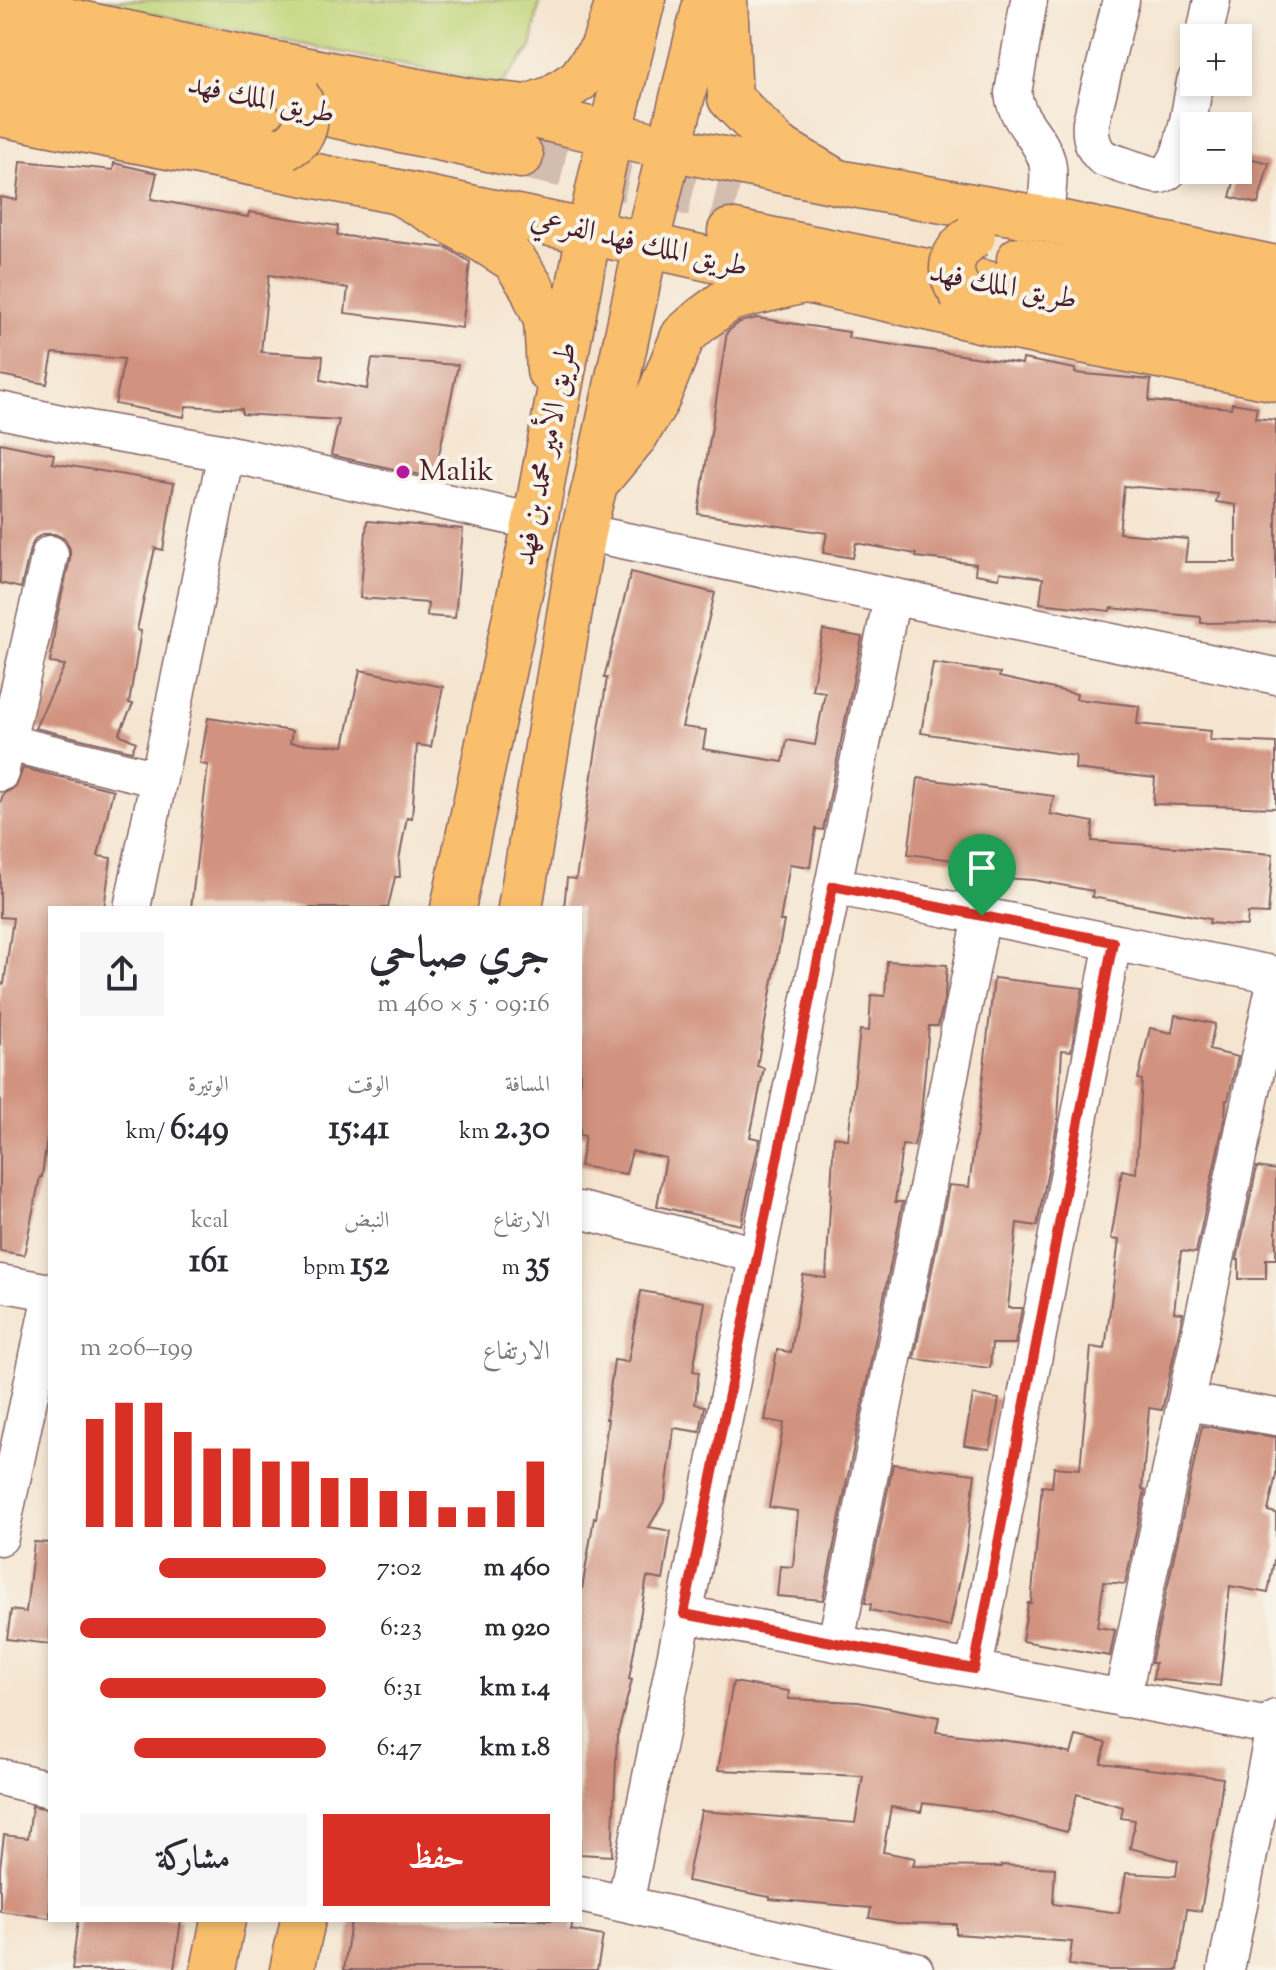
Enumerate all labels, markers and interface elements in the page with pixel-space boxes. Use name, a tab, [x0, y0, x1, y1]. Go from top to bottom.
map controls	[1180, 24, 1252, 184]
button: +	[1180, 24, 1252, 96]
street label: طريق الملك فهد	[183, 63, 339, 137]
button: −	[1180, 112, 1252, 184]
street label: طريق الملك فهد الفرعي	[526, 198, 752, 290]
street label: طريق الملك فهد	[925, 252, 1081, 322]
street label: طريق الأمير محمد بن فهد	[502, 338, 590, 570]
place label: Malik	[419, 451, 494, 494]
marker: Malik	[394, 463, 412, 481]
pin	[948, 834, 1016, 916]
icon: arrive	[960, 846, 1004, 890]
text: جري صباحي	[369, 924, 550, 987]
button: share	[80, 932, 164, 1016]
text: 09:16 · 5 × 460 m	[377, 986, 550, 1023]
text: الوتيرة	[188, 1070, 229, 1102]
text: الوقت	[347, 1070, 389, 1102]
text: المسافة	[505, 1070, 550, 1102]
text: 6:49	[170, 1105, 229, 1154]
text: 15:41	[329, 1105, 389, 1154]
text: 2.30	[494, 1105, 550, 1154]
text: /km	[126, 1117, 170, 1149]
text: km	[459, 1117, 494, 1149]
text: kcal	[191, 1206, 229, 1238]
text: النبض	[344, 1206, 389, 1238]
text: الارتفاع	[493, 1206, 550, 1238]
text: 161	[189, 1238, 229, 1287]
text: 152	[350, 1241, 389, 1290]
text: 35	[525, 1241, 550, 1290]
text: bpm	[303, 1253, 350, 1285]
text: m	[502, 1253, 525, 1285]
text: 199–206 m	[80, 1330, 193, 1367]
text: الارتفاع	[483, 1334, 550, 1371]
text: 7:02	[377, 1550, 422, 1587]
text: 460 m	[483, 1550, 550, 1587]
text: 6:23	[380, 1610, 422, 1647]
text: 920 m	[484, 1610, 550, 1647]
text: 6:31	[383, 1670, 422, 1707]
text: 1.4 km	[480, 1670, 550, 1707]
text: 6:47	[376, 1730, 422, 1767]
text: 1.8 km	[480, 1730, 550, 1767]
button: مشاركة	[80, 1814, 307, 1906]
button: حفظ	[323, 1814, 550, 1906]

